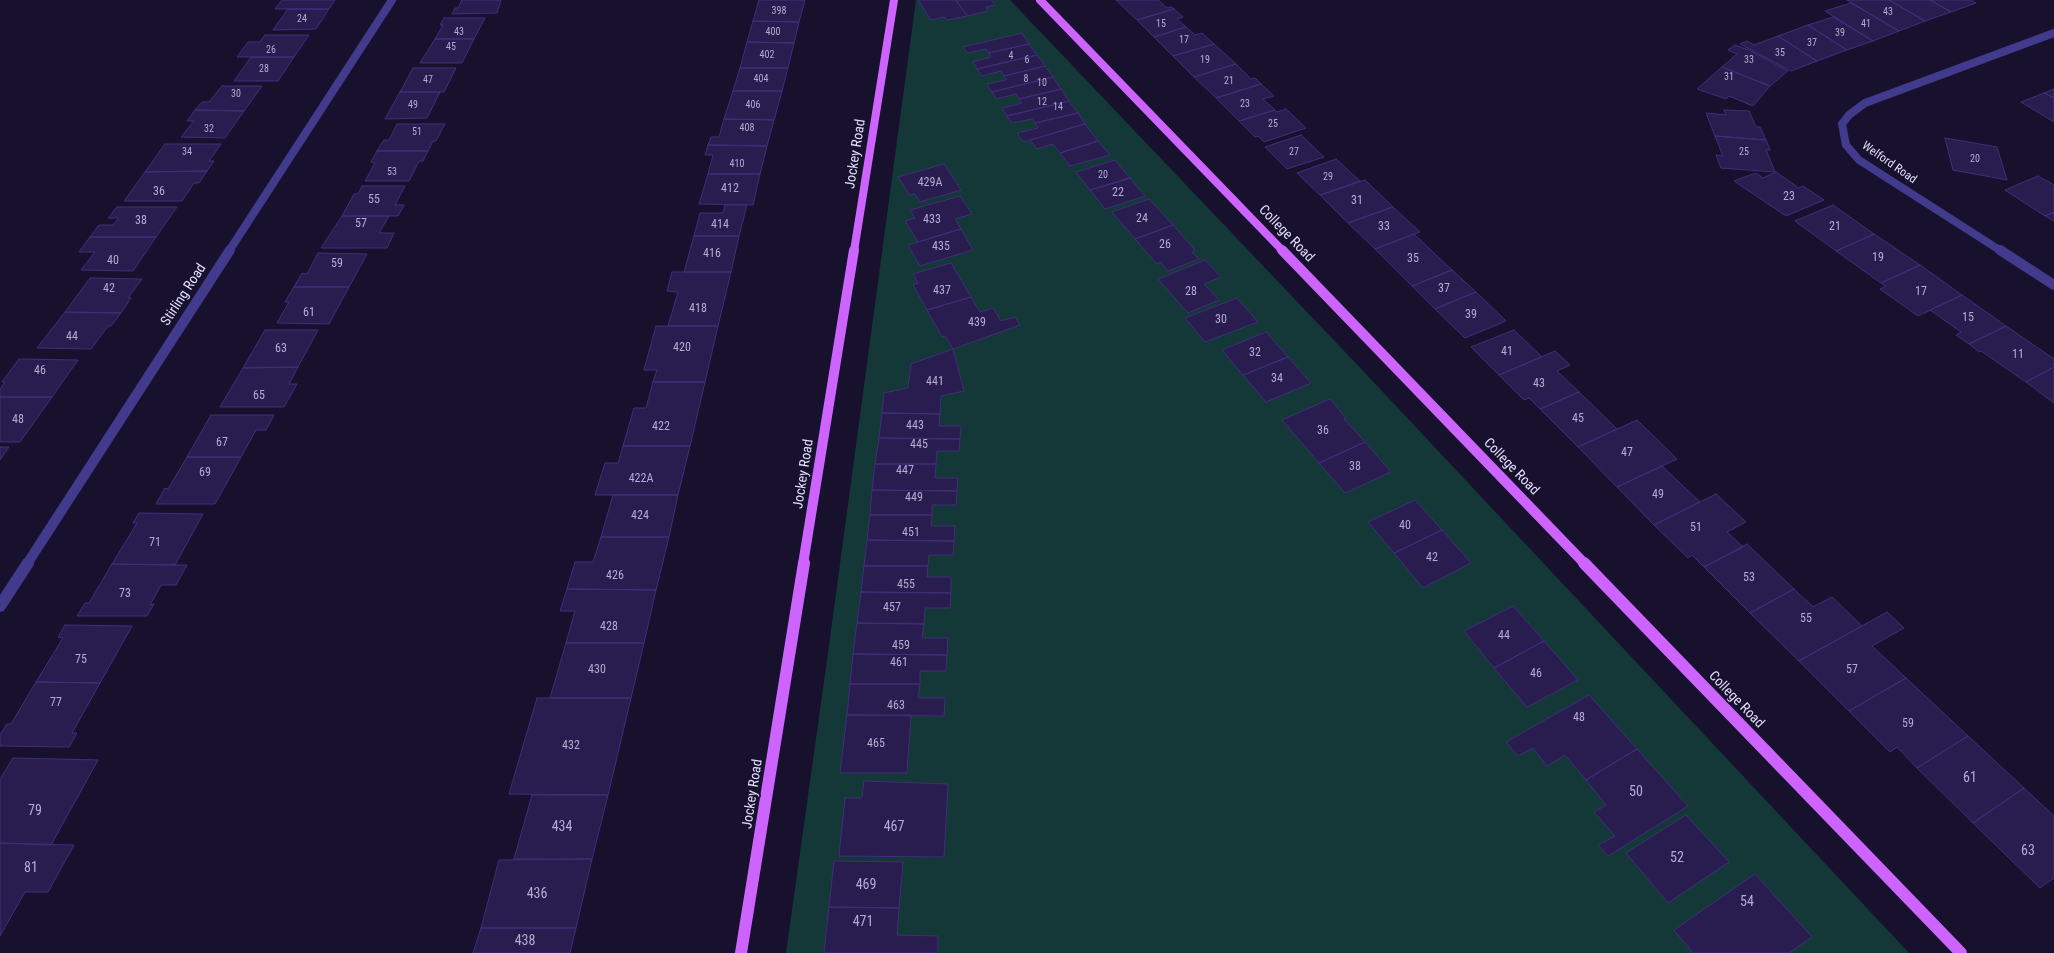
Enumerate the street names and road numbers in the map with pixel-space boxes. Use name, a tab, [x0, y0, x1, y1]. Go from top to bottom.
street label: Jockey Road	[842, 118, 870, 190]
street label: Welford Road	[1859, 139, 1919, 187]
street label: College Road	[1255, 202, 1317, 266]
street label: Stirling Road	[158, 261, 210, 329]
street label: College Road	[1480, 435, 1542, 499]
street label: Jockey Road	[790, 438, 818, 510]
street label: College Road	[1705, 668, 1767, 732]
street label: Jockey Road	[739, 758, 767, 830]

